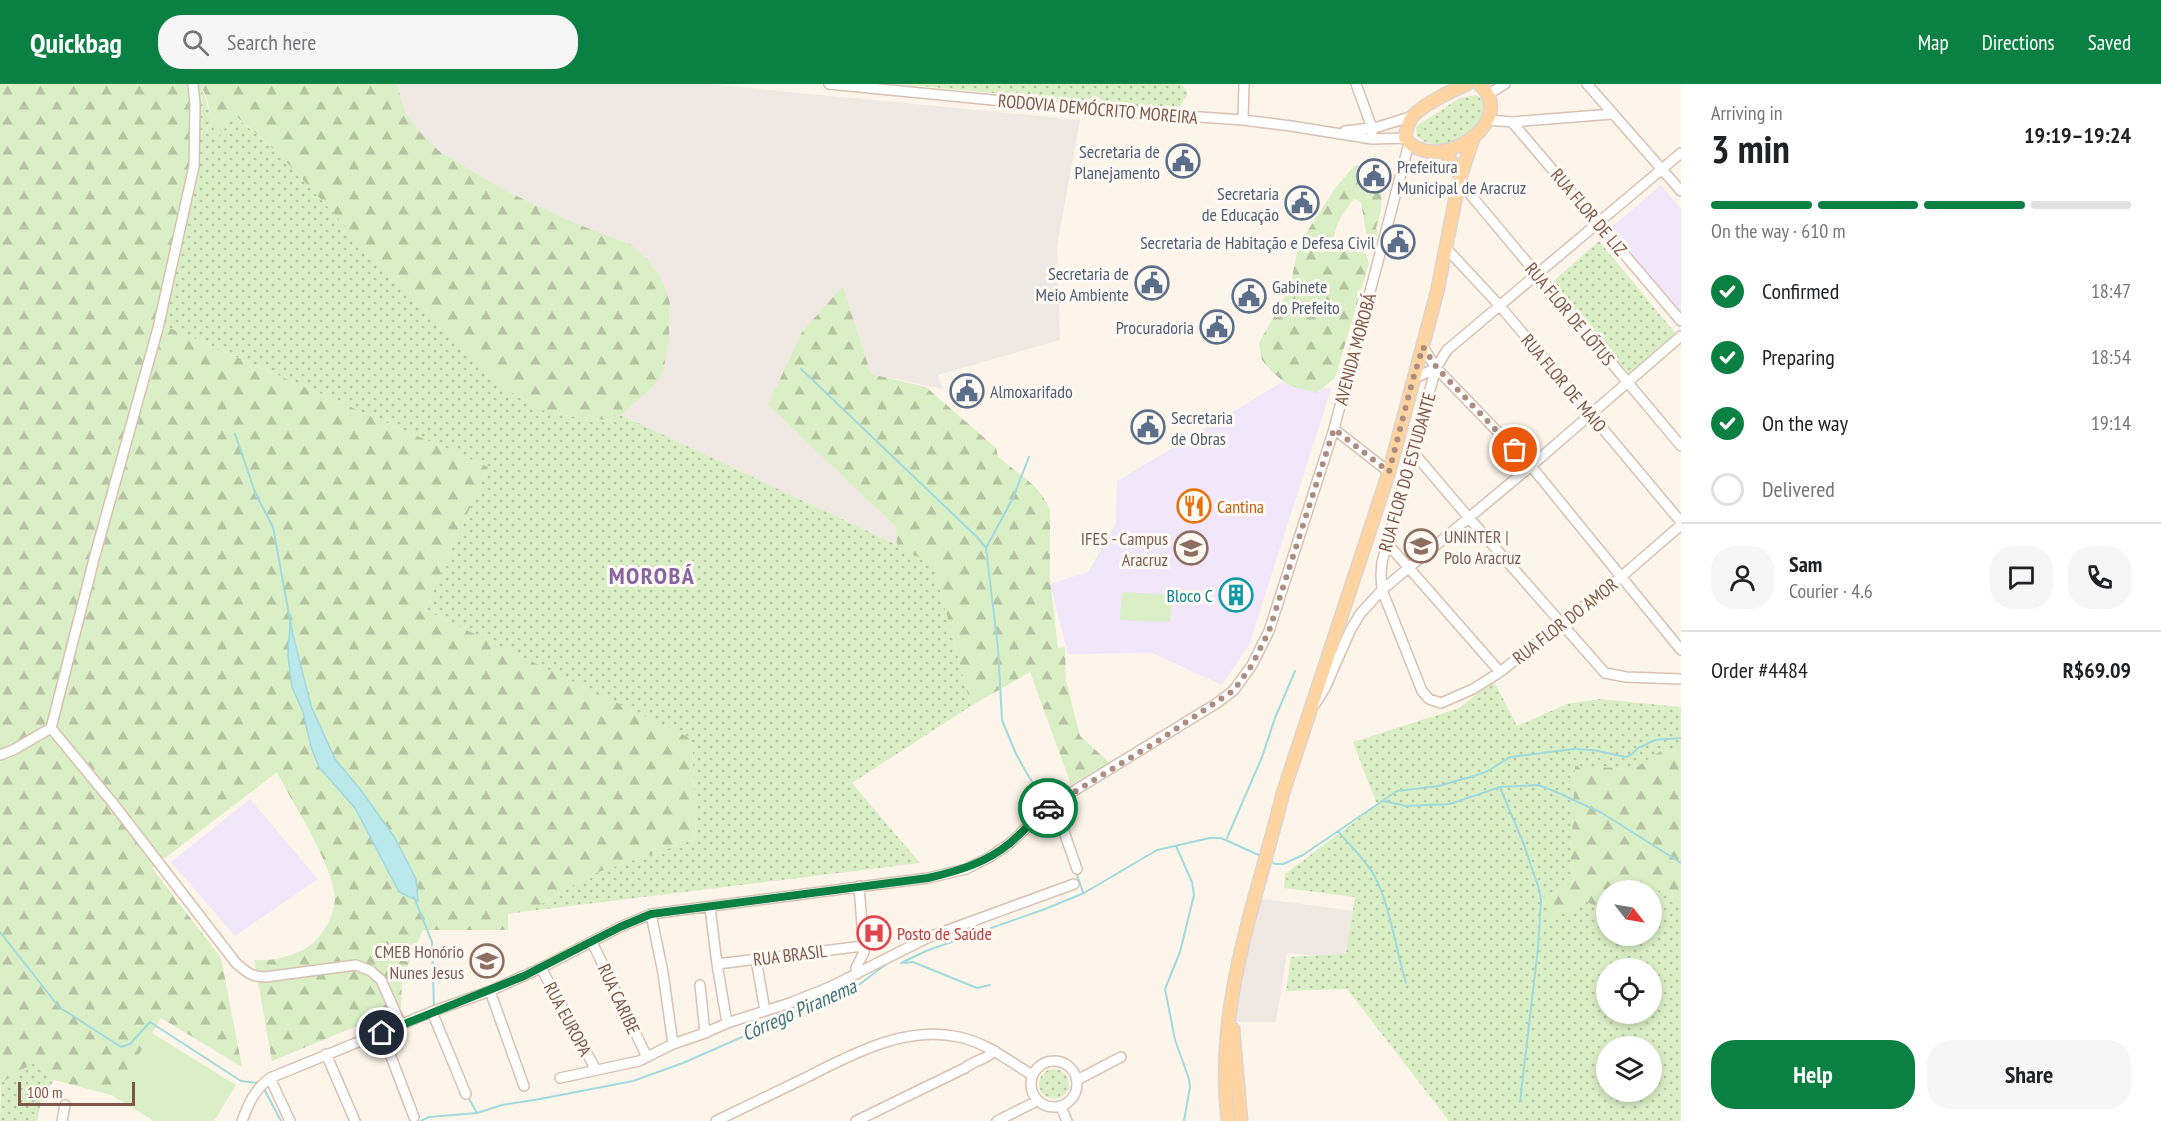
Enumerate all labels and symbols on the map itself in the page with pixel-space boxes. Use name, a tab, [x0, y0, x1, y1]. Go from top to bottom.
street label: RODOVIA DEMÓCRITO MOREIRA	[997, 89, 1199, 129]
place label: Secretaria de Planejamento	[1074, 140, 1160, 184]
public building icon: Secretaria de Planejamento	[1165, 143, 1201, 179]
place label: Prefeitura Municipal de Aracruz	[1397, 155, 1526, 199]
public building icon: Prefeitura Municipal de Aracruz	[1356, 158, 1392, 194]
street label: RUA FLOR DE LIZ	[1546, 164, 1632, 260]
place label: Secretaria de Educação	[1202, 182, 1279, 226]
public building icon: Secretaria de Educação	[1284, 185, 1320, 221]
public building icon: Secretaria de Habitação e Defesa Civil	[1380, 224, 1416, 260]
place label: Secretaria de Habitação e Defesa Civil	[1140, 231, 1376, 254]
street label: RUA FLOR DE LÓTUS	[1520, 258, 1620, 371]
place label: Secretaria de Meio Ambiente	[1036, 262, 1129, 306]
public building icon: Secretaria de Meio Ambiente	[1134, 265, 1170, 301]
place label: Gabinete do Prefeito	[1272, 275, 1340, 319]
public building icon: Gabinete do Prefeito	[1231, 278, 1267, 314]
street label: AVENIDA MOROBÁ	[1329, 290, 1381, 407]
public building icon: Procuradoria	[1199, 309, 1235, 345]
place label: Procuradoria	[1116, 316, 1194, 339]
street label: RUA FLOR DE MAIO	[1516, 329, 1612, 437]
public building icon: Almoxarifado	[949, 373, 985, 409]
place label: Almoxarifado	[990, 380, 1073, 403]
street label: RUA FLOR DO ESTUDANTE	[1373, 390, 1441, 554]
place label: Secretaria de Obras	[1171, 406, 1233, 450]
public building icon: Secretaria de Obras	[1130, 409, 1166, 445]
pin	[1489, 424, 1540, 475]
restaurant icon: Cantina	[1176, 488, 1212, 524]
place label: Cantina	[1217, 495, 1264, 518]
place label: UNINTER | Polo Aracruz	[1444, 525, 1521, 569]
place label: IFES - Campus Aracruz	[1081, 527, 1168, 571]
school or university icon: UNINTER | Polo Aracruz	[1403, 528, 1439, 564]
school or university icon: IFES - Campus Aracruz	[1173, 530, 1209, 566]
district label: MOROBÁ	[609, 560, 695, 591]
street label: RUA FLOR DO AMOR	[1508, 573, 1622, 669]
building icon: Bloco C	[1218, 577, 1254, 613]
place label: Bloco C	[1167, 584, 1213, 607]
courier	[1018, 778, 1078, 838]
north arrow	[1596, 880, 1662, 946]
hospital icon: Posto de Saúde	[856, 915, 892, 951]
place label: Posto de Saúde	[897, 922, 992, 945]
street label: RUA BRASIL	[752, 939, 829, 971]
place label: CMEB Honório Nunes Jesus	[375, 940, 464, 984]
school or university icon: CMEB Honório Nunes Jesus	[469, 943, 505, 979]
street label: RUA CARIBE	[593, 960, 645, 1038]
water label: Córrego Piranema	[738, 973, 861, 1047]
street label: RUA EUROPA	[539, 978, 597, 1060]
pin	[356, 1007, 407, 1058]
scale bar	[18, 1079, 135, 1106]

